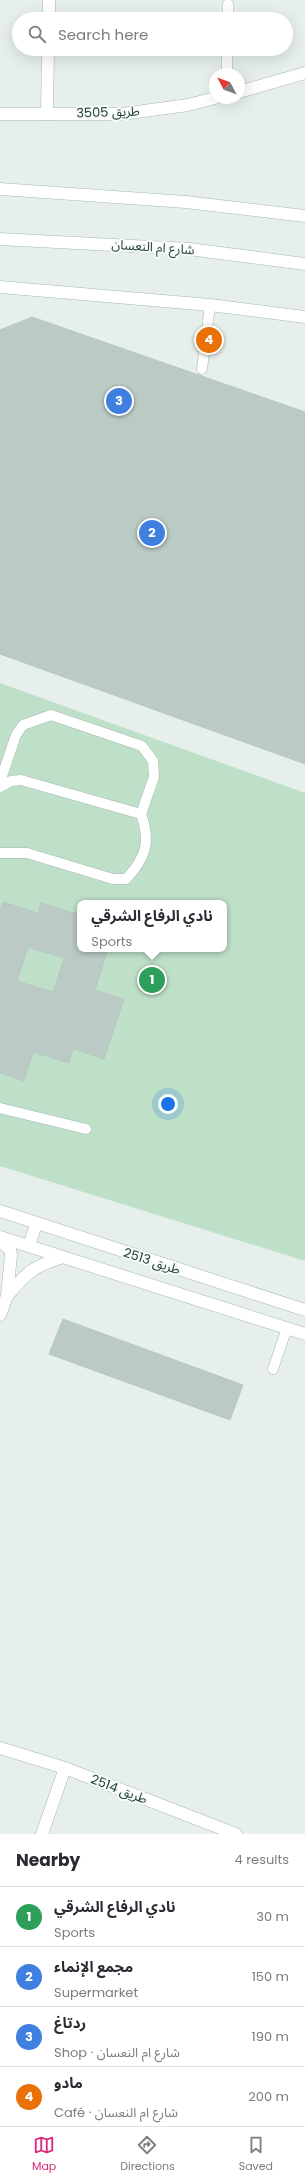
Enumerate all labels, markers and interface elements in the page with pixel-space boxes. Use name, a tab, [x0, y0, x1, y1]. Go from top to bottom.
search box	[12, 12, 293, 56]
icon: search	[26, 23, 48, 45]
text: Search here	[58, 24, 148, 45]
north arrow	[209, 68, 245, 104]
street label: طريق 3505	[76, 101, 140, 123]
street label: شارع ام النعسان	[111, 235, 195, 260]
pin: 4	[196, 325, 222, 355]
pin: 3	[106, 386, 132, 416]
pin: 2	[139, 518, 165, 548]
popup	[77, 900, 227, 952]
text: نادي الرفاع الشرقي	[91, 905, 213, 926]
text: Sports	[91, 932, 132, 951]
pin: 1	[139, 965, 165, 995]
your location	[158, 1094, 178, 1114]
street label: طريق 2513	[121, 1243, 183, 1279]
street label: طريق 2514	[88, 1769, 150, 1809]
text: Nearby	[16, 1848, 80, 1872]
text: 4 results	[235, 1850, 289, 1869]
text: نادي الرفاع الشرقي	[54, 1896, 175, 1917]
text: 1	[27, 1907, 31, 1926]
text: 30 m	[256, 1907, 289, 1926]
text: Sports	[54, 1923, 95, 1942]
text: مجمع الإنماء	[54, 1956, 133, 1977]
text: 2	[25, 1967, 33, 1986]
text: 150 m	[252, 1967, 289, 1986]
text: Supermarket	[54, 1983, 138, 2002]
text: ردتاغ	[54, 2012, 86, 2033]
text: 3	[25, 2027, 33, 2046]
text: 190 m	[252, 2027, 289, 2046]
text: Shop · شارع ام النعسان	[54, 2043, 180, 2062]
text: مادو	[54, 2072, 83, 2093]
text: 4	[25, 2087, 33, 2106]
text: 200 m	[248, 2087, 289, 2106]
text: Café · شارع ام النعسان	[54, 2103, 178, 2122]
tab: Map	[32, 2134, 56, 2175]
tab: Directions	[120, 2134, 175, 2175]
tab: Saved	[239, 2134, 273, 2175]

